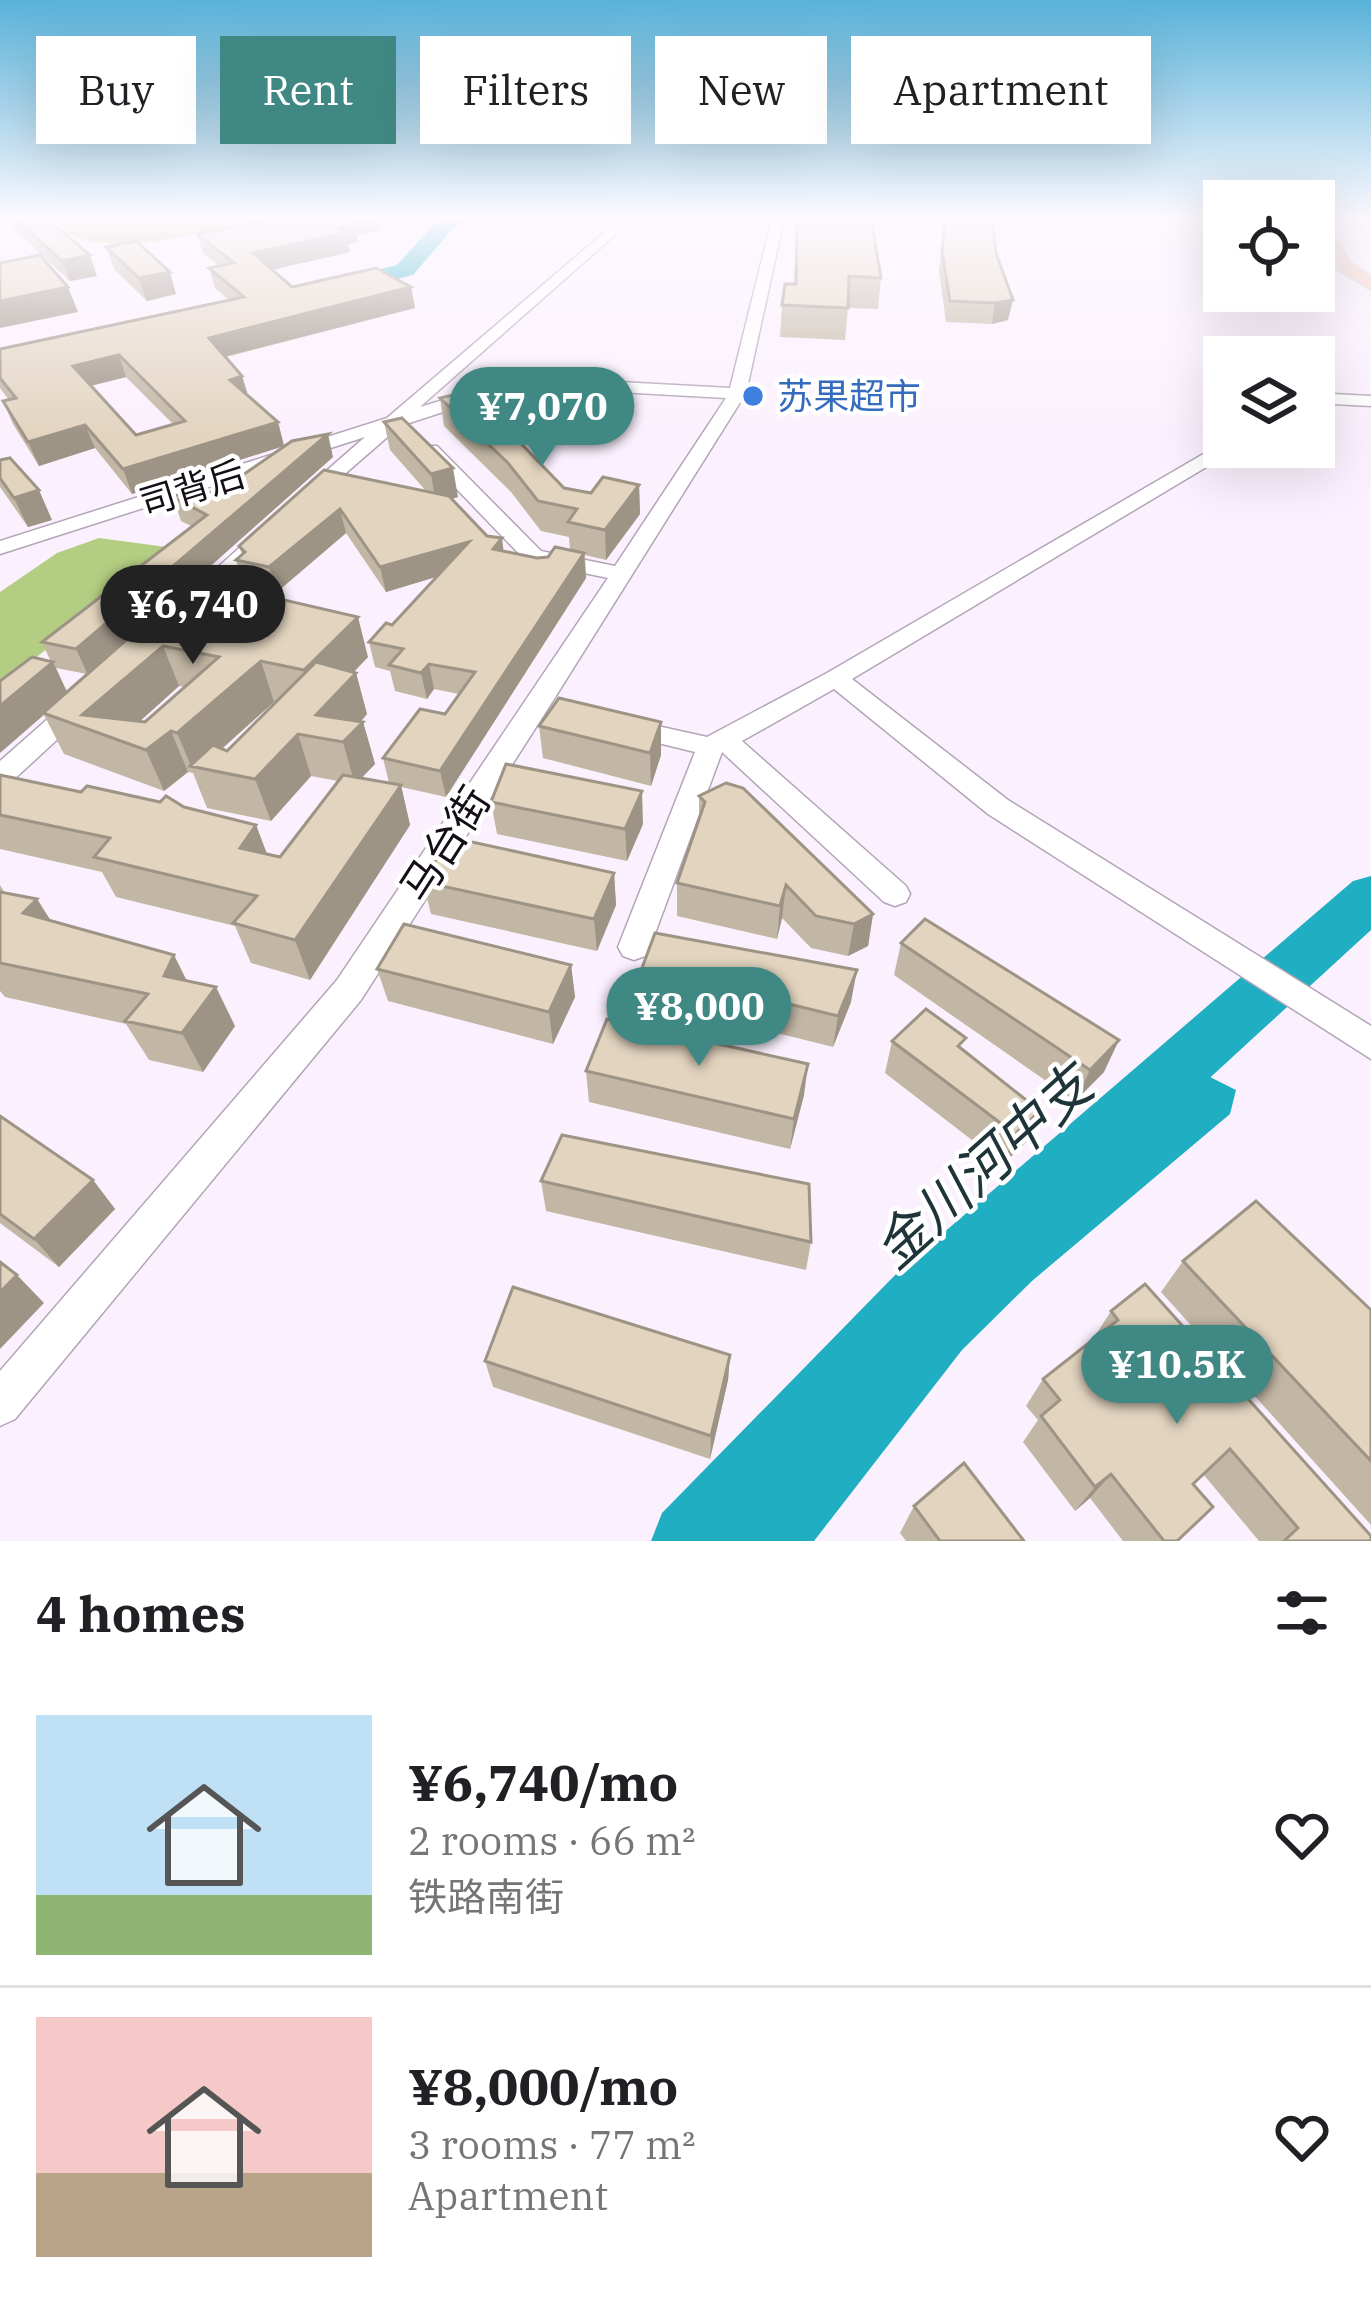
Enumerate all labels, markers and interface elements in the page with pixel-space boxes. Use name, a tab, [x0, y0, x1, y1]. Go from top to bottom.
chip: Buy	[36, 36, 196, 144]
chip: Rent	[220, 36, 396, 144]
chip: Filters	[420, 36, 631, 144]
chip: New	[655, 36, 827, 144]
chip: Apartment	[851, 36, 1151, 144]
map controls	[1203, 180, 1335, 468]
button: locate	[1203, 180, 1335, 312]
button: layers	[1203, 336, 1335, 468]
pin: ¥7,070	[444, 367, 640, 469]
place label: 苏果超市	[777, 372, 921, 419]
text: ¥7,070	[476, 380, 608, 431]
marker: 苏果超市	[740, 383, 766, 409]
street label: 司背后	[133, 449, 250, 526]
pin: ¥6,740	[95, 565, 291, 667]
text: ¥6,740	[127, 578, 259, 629]
street label: 马台街	[387, 776, 502, 912]
pin: ¥8,000	[601, 967, 797, 1069]
text: ¥8,000	[633, 980, 765, 1031]
water label: 金川河中支	[859, 1047, 1110, 1283]
pin: ¥10.5K	[1079, 1325, 1275, 1427]
text: ¥10.5K	[1108, 1338, 1246, 1389]
text: 4 homes	[36, 1580, 246, 1646]
icon: filters	[1269, 1580, 1335, 1646]
text: ¥6,740/mo	[408, 1749, 678, 1815]
icon: home	[132, 1763, 276, 1907]
icon: heart	[1269, 1802, 1335, 1868]
text: 2 rooms · 66 m²	[408, 1815, 696, 1866]
text: 铁路南街	[408, 1871, 564, 1922]
text: ¥8,000/mo	[408, 2053, 678, 2119]
icon: home	[132, 2065, 276, 2209]
icon: heart	[1269, 2104, 1335, 2170]
text: 3 rooms · 77 m²	[408, 2119, 696, 2170]
text: Apartment	[408, 2170, 608, 2221]

